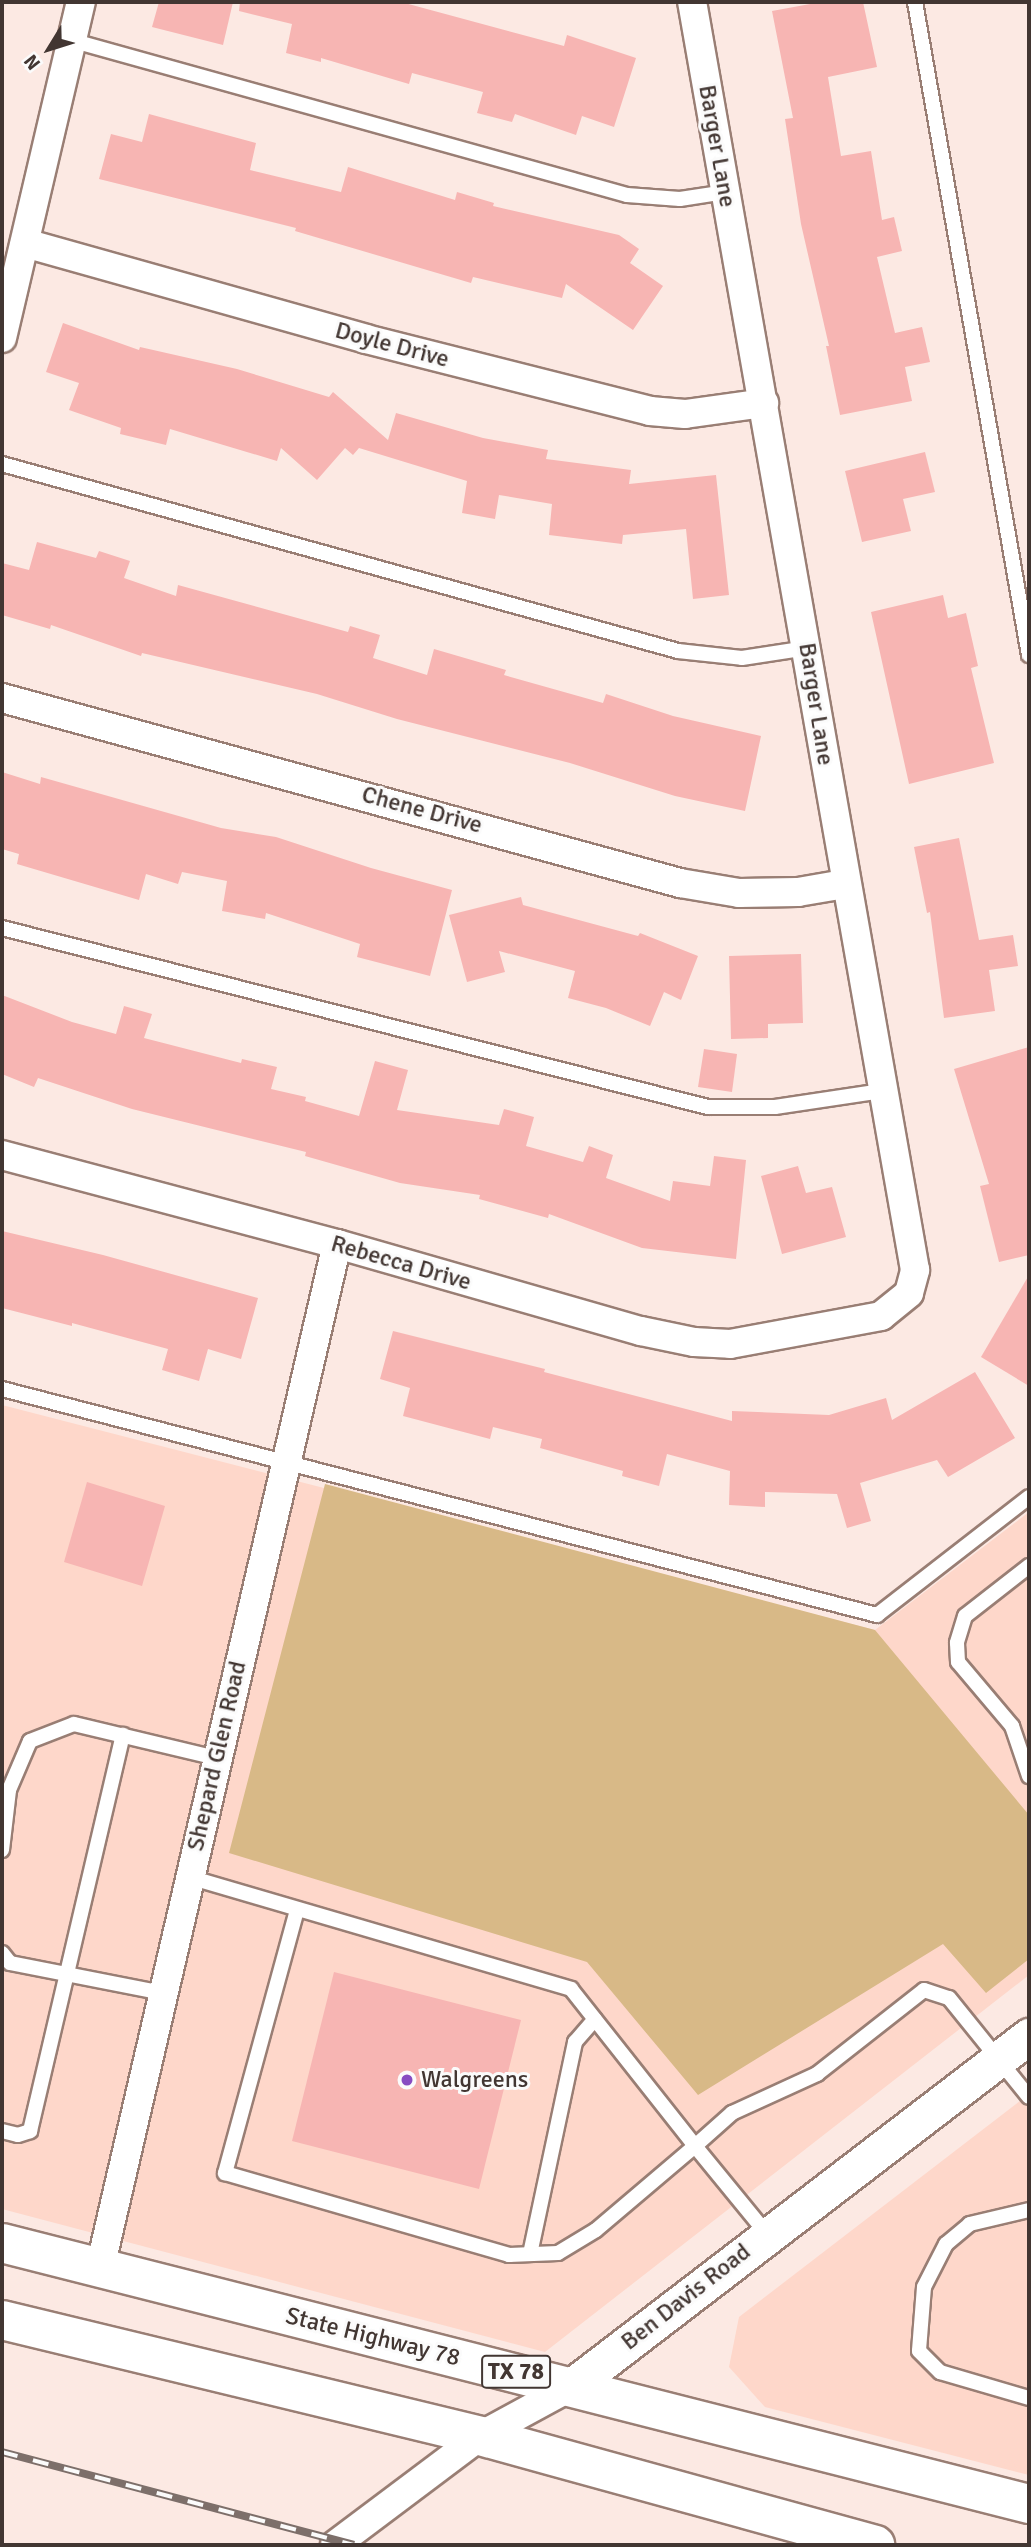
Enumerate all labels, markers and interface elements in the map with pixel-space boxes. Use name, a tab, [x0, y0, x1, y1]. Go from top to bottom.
north arrow	[14, 14, 84, 84]
text: N	[19, 49, 46, 75]
street label: Barger Lane	[692, 83, 742, 209]
street label: Doyle Drive	[332, 316, 452, 374]
street label: Barger Lane	[792, 641, 840, 767]
street label: Chene Drive	[359, 780, 485, 840]
street label: Rebecca Drive	[328, 1229, 474, 1297]
street label: Shepard Glen Road	[181, 1658, 253, 1854]
place label: Walgreens	[421, 2066, 528, 2094]
marker: Walgreens	[399, 2072, 415, 2088]
street label: Ben Davis Road	[616, 2238, 756, 2356]
street label: State Highway 78	[283, 2301, 463, 2373]
road number: TX 78	[481, 2352, 551, 2392]

